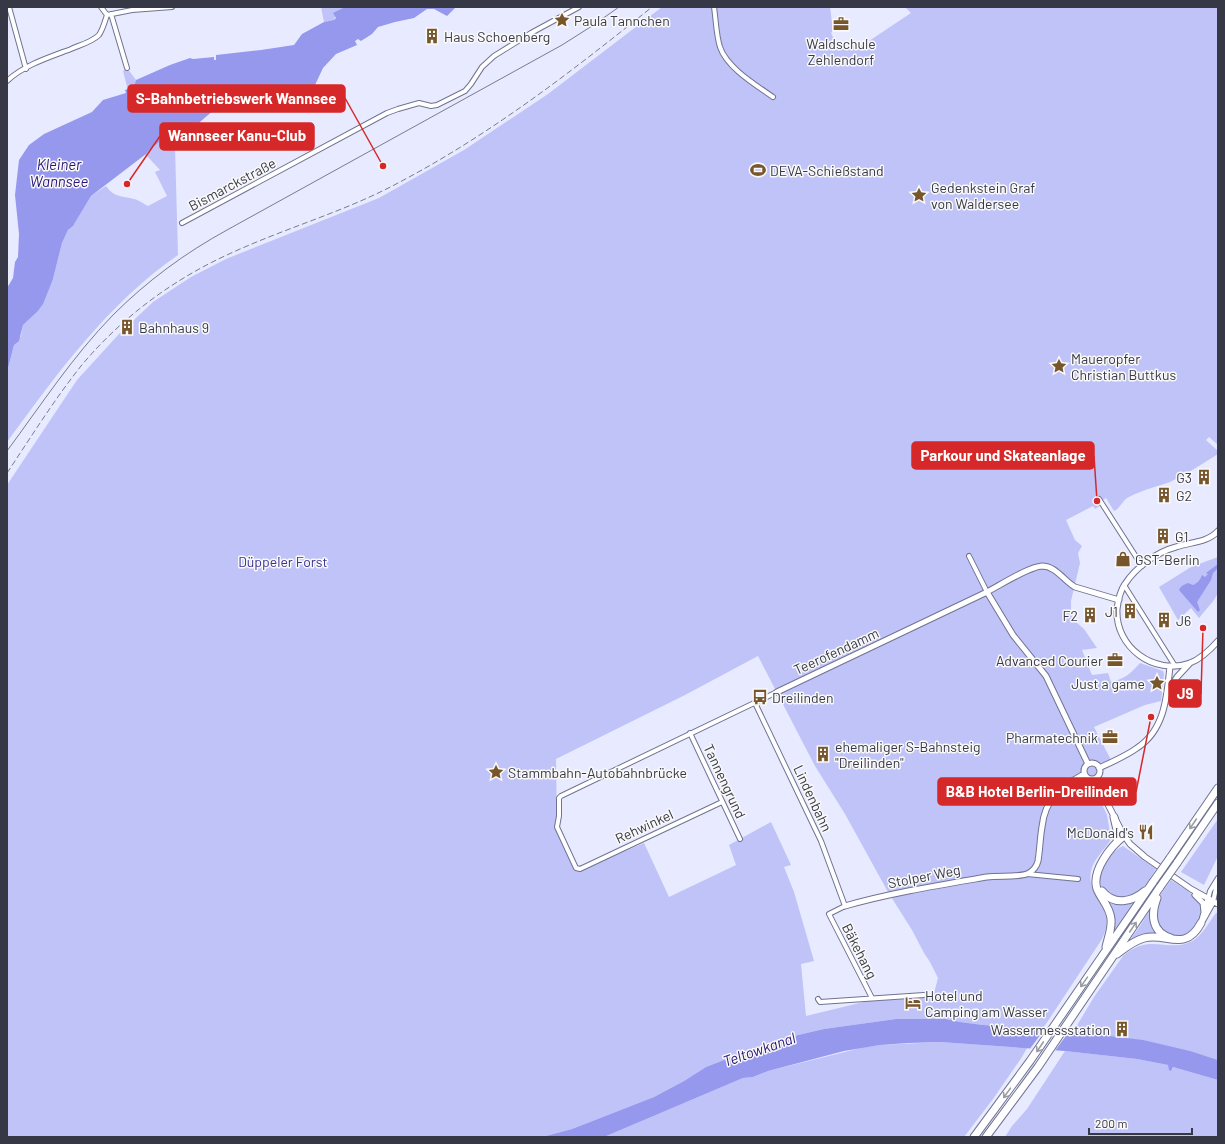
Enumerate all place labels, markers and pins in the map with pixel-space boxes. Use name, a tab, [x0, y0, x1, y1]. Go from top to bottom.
place icon: Paula Tannchen	[553, 11, 571, 29]
place label: Paula Tannchen	[574, 12, 670, 29]
office icon: Waldschule Zehlendorf	[832, 15, 850, 33]
building icon: Haus Schoenberg	[423, 27, 441, 45]
place label: Haus Schoenberg	[444, 28, 550, 45]
place label: Waldschule Zehlendorf	[806, 35, 876, 68]
callout: S-Bahnbetriebswerk Wannsee	[128, 85, 345, 112]
callout: Wannseer Kanu-Club	[160, 123, 314, 150]
sports icon: DEVA-Schießstand	[749, 161, 767, 179]
place label: DEVA-Schießstand	[770, 162, 884, 179]
place label: Gedenkstein Graf von Waldersee	[931, 179, 1035, 212]
place icon: Gedenkstein Graf von Waldersee	[910, 186, 928, 204]
building icon: Bahnhaus 9	[118, 318, 136, 336]
place label: Bahnhaus 9	[139, 319, 209, 336]
place label: Maueropfer Christian Buttkus	[1071, 350, 1176, 383]
place icon: Maueropfer Christian Buttkus	[1050, 357, 1068, 375]
callout: Parkour und Skateanlage	[912, 442, 1094, 469]
building icon: G3	[1195, 468, 1213, 486]
place label: G3	[1176, 469, 1192, 486]
building icon: G2	[1155, 486, 1173, 504]
place label: G2	[1176, 487, 1192, 504]
building icon: G1	[1154, 527, 1172, 545]
place label: G1	[1175, 528, 1188, 545]
shop icon: GST-Berlin	[1114, 550, 1132, 568]
place label: GST-Berlin	[1135, 551, 1200, 568]
building icon: J1	[1121, 602, 1139, 620]
place label: J1	[1105, 603, 1118, 620]
building icon: F2	[1081, 606, 1099, 624]
place label: F2	[1063, 607, 1078, 624]
building icon: J6	[1155, 611, 1173, 629]
place label: J6	[1176, 612, 1191, 629]
office icon: Advanced Courier	[1106, 651, 1124, 669]
place label: Advanced Courier	[996, 652, 1103, 669]
place icon: Just a game	[1148, 674, 1166, 692]
place label: Just a game	[1071, 675, 1145, 692]
callout: J9	[1169, 680, 1201, 707]
bus stop icon: Dreilinden	[751, 688, 769, 706]
place label: Dreilinden	[772, 689, 834, 706]
office icon: Pharmatechnik	[1101, 728, 1119, 746]
place label: Pharmatechnik	[1006, 729, 1098, 746]
place label: ehemaliger S-Bahnsteig "Dreilinden"	[835, 738, 981, 771]
building icon: ehemaliger S-Bahnsteig "Dreilinden"	[814, 745, 832, 763]
place icon: Stammbahn-Autobahnbrücke	[487, 763, 505, 781]
place label: Stammbahn-Autobahnbrücke	[508, 764, 687, 781]
callout: B&B Hotel Berlin-Dreilinden	[938, 778, 1136, 805]
restaurant icon: McDonald's	[1137, 823, 1155, 841]
place label: McDonald's	[1067, 824, 1134, 841]
place label: Hotel und Camping am Wasser	[925, 987, 1047, 1020]
hotel icon: Hotel und Camping am Wasser	[904, 994, 922, 1012]
building icon: Wassermessstation	[1113, 1020, 1131, 1038]
place label: Wassermessstation	[991, 1021, 1110, 1038]

